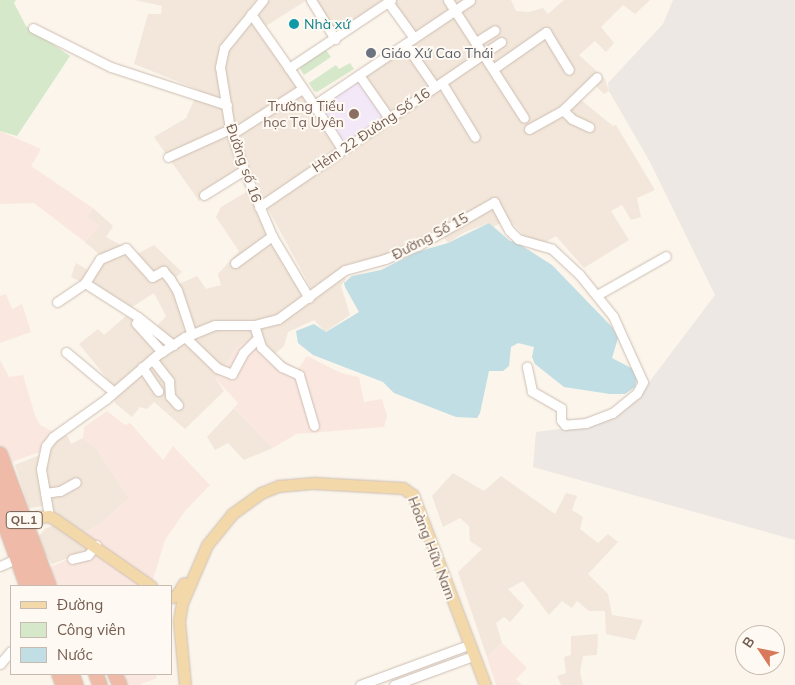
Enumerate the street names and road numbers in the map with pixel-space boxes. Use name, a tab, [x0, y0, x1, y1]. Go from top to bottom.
street label: Hẻm 22 Đường Số 16	[309, 84, 433, 176]
street label: Đường số 16	[223, 121, 265, 205]
street label: Đường Số 15	[389, 209, 471, 263]
street label: Hoàng Hữu Nam	[405, 494, 459, 602]
road number: QL.1	[5, 510, 43, 530]

